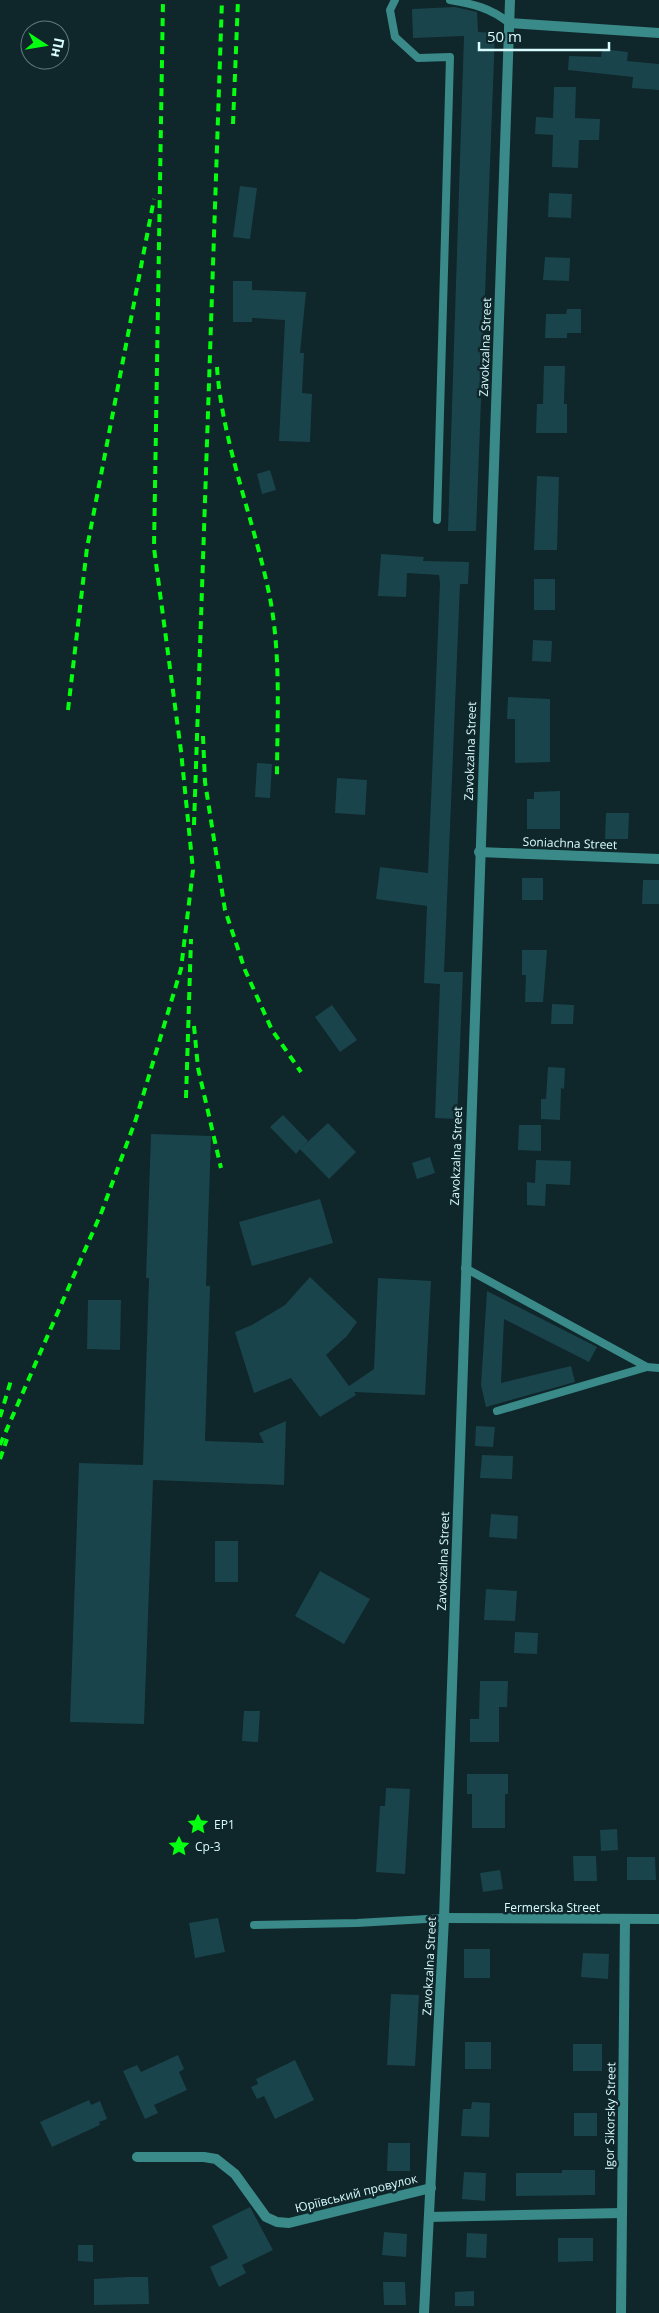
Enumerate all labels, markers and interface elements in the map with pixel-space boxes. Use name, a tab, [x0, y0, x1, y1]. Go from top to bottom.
north arrow	[20, 20, 70, 70]
scale bar	[479, 20, 609, 52]
text: 50 m	[487, 26, 522, 46]
text: Пн	[47, 36, 70, 59]
street label: Zavokzalna Street	[475, 297, 495, 397]
street label: Zavokzalna Street	[460, 701, 480, 801]
street label: Soniachna Street	[522, 833, 618, 853]
street label: Zavokzalna Street	[446, 1106, 466, 1206]
street label: Zavokzalna Street	[433, 1511, 453, 1611]
place icon: ЕР1	[185, 1811, 211, 1837]
place label: ЕР1	[214, 1816, 235, 1833]
place icon: Ср-3	[166, 1833, 192, 1859]
place label: Ср-3	[195, 1838, 221, 1855]
street label: Fermerska Street	[504, 1899, 600, 1916]
street label: Zavokzalna Street	[418, 1916, 440, 2016]
street label: Igor Sikorsky Street	[601, 2062, 619, 2170]
street label: Юріївський провулок	[293, 2169, 420, 2216]

